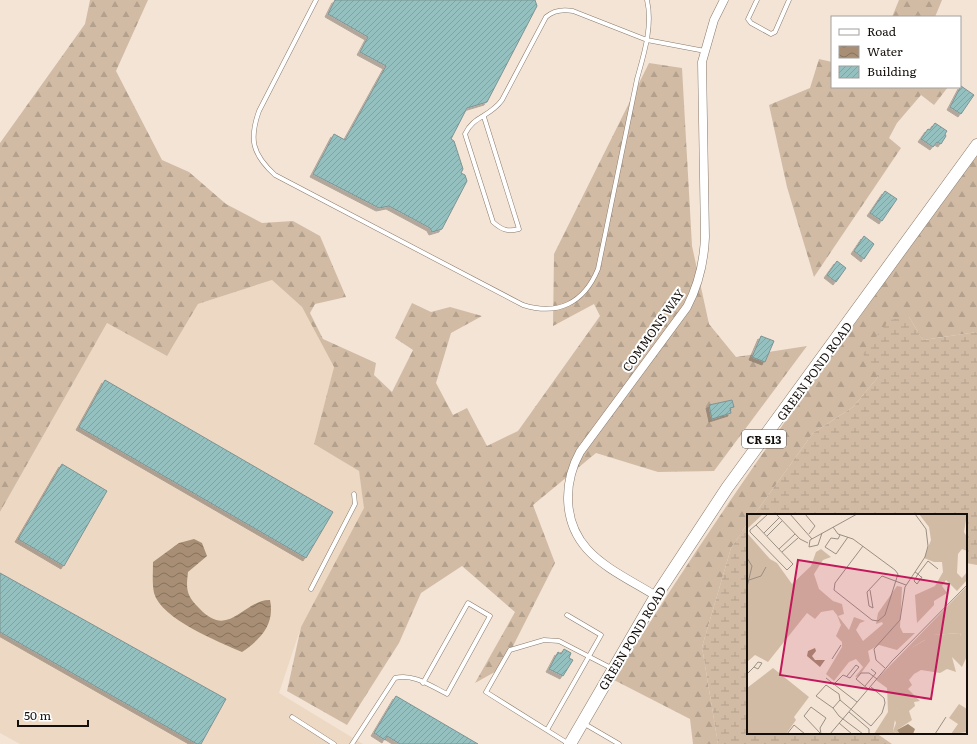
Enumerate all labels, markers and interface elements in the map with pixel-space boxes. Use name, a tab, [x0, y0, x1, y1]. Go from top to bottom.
legend	[831, 16, 961, 88]
text: Road	[867, 22, 897, 40]
text: Water	[867, 42, 903, 60]
text: Building	[867, 62, 917, 80]
street label: COMMONS WAY	[618, 285, 689, 375]
street label: GREEN POND ROAD	[772, 318, 856, 424]
road number: CR 513	[742, 430, 786, 448]
inset map	[747, 514, 967, 734]
street label: GREEN POND ROAD	[594, 583, 670, 693]
scale bar	[18, 702, 88, 728]
text: 50 m	[24, 706, 51, 724]

